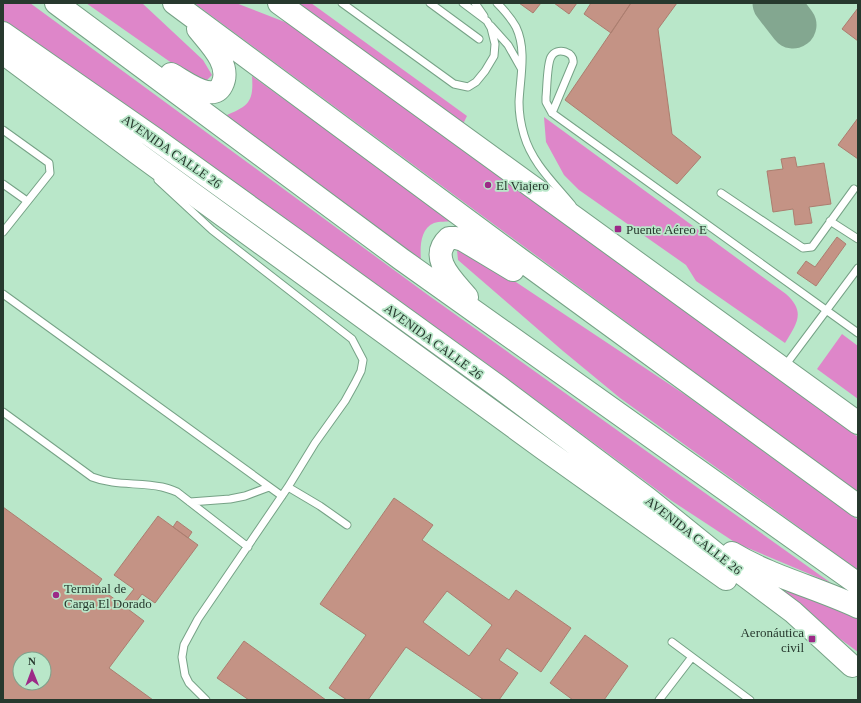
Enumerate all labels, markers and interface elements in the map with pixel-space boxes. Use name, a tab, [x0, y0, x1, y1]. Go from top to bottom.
street label: AVENIDA CALLE 26	[119, 111, 225, 192]
place label: El Viajero	[496, 178, 549, 193]
marker: El Viajero	[483, 180, 493, 190]
place label: Puente Aéreo E	[626, 222, 707, 237]
marker: Puente Aéreo E	[613, 224, 623, 234]
street label: AVENIDA CALLE 26	[381, 301, 486, 383]
street label: AVENIDA CALLE 26	[643, 493, 745, 578]
place label: Terminal de Carga El Dorado	[64, 581, 152, 611]
marker: Terminal de Carga El Dorado	[51, 590, 61, 600]
place label: Aeronáutica civil	[740, 625, 804, 655]
marker: Aeronáutica civil	[807, 634, 817, 644]
north arrow	[12, 651, 52, 691]
text: N	[28, 655, 36, 667]

